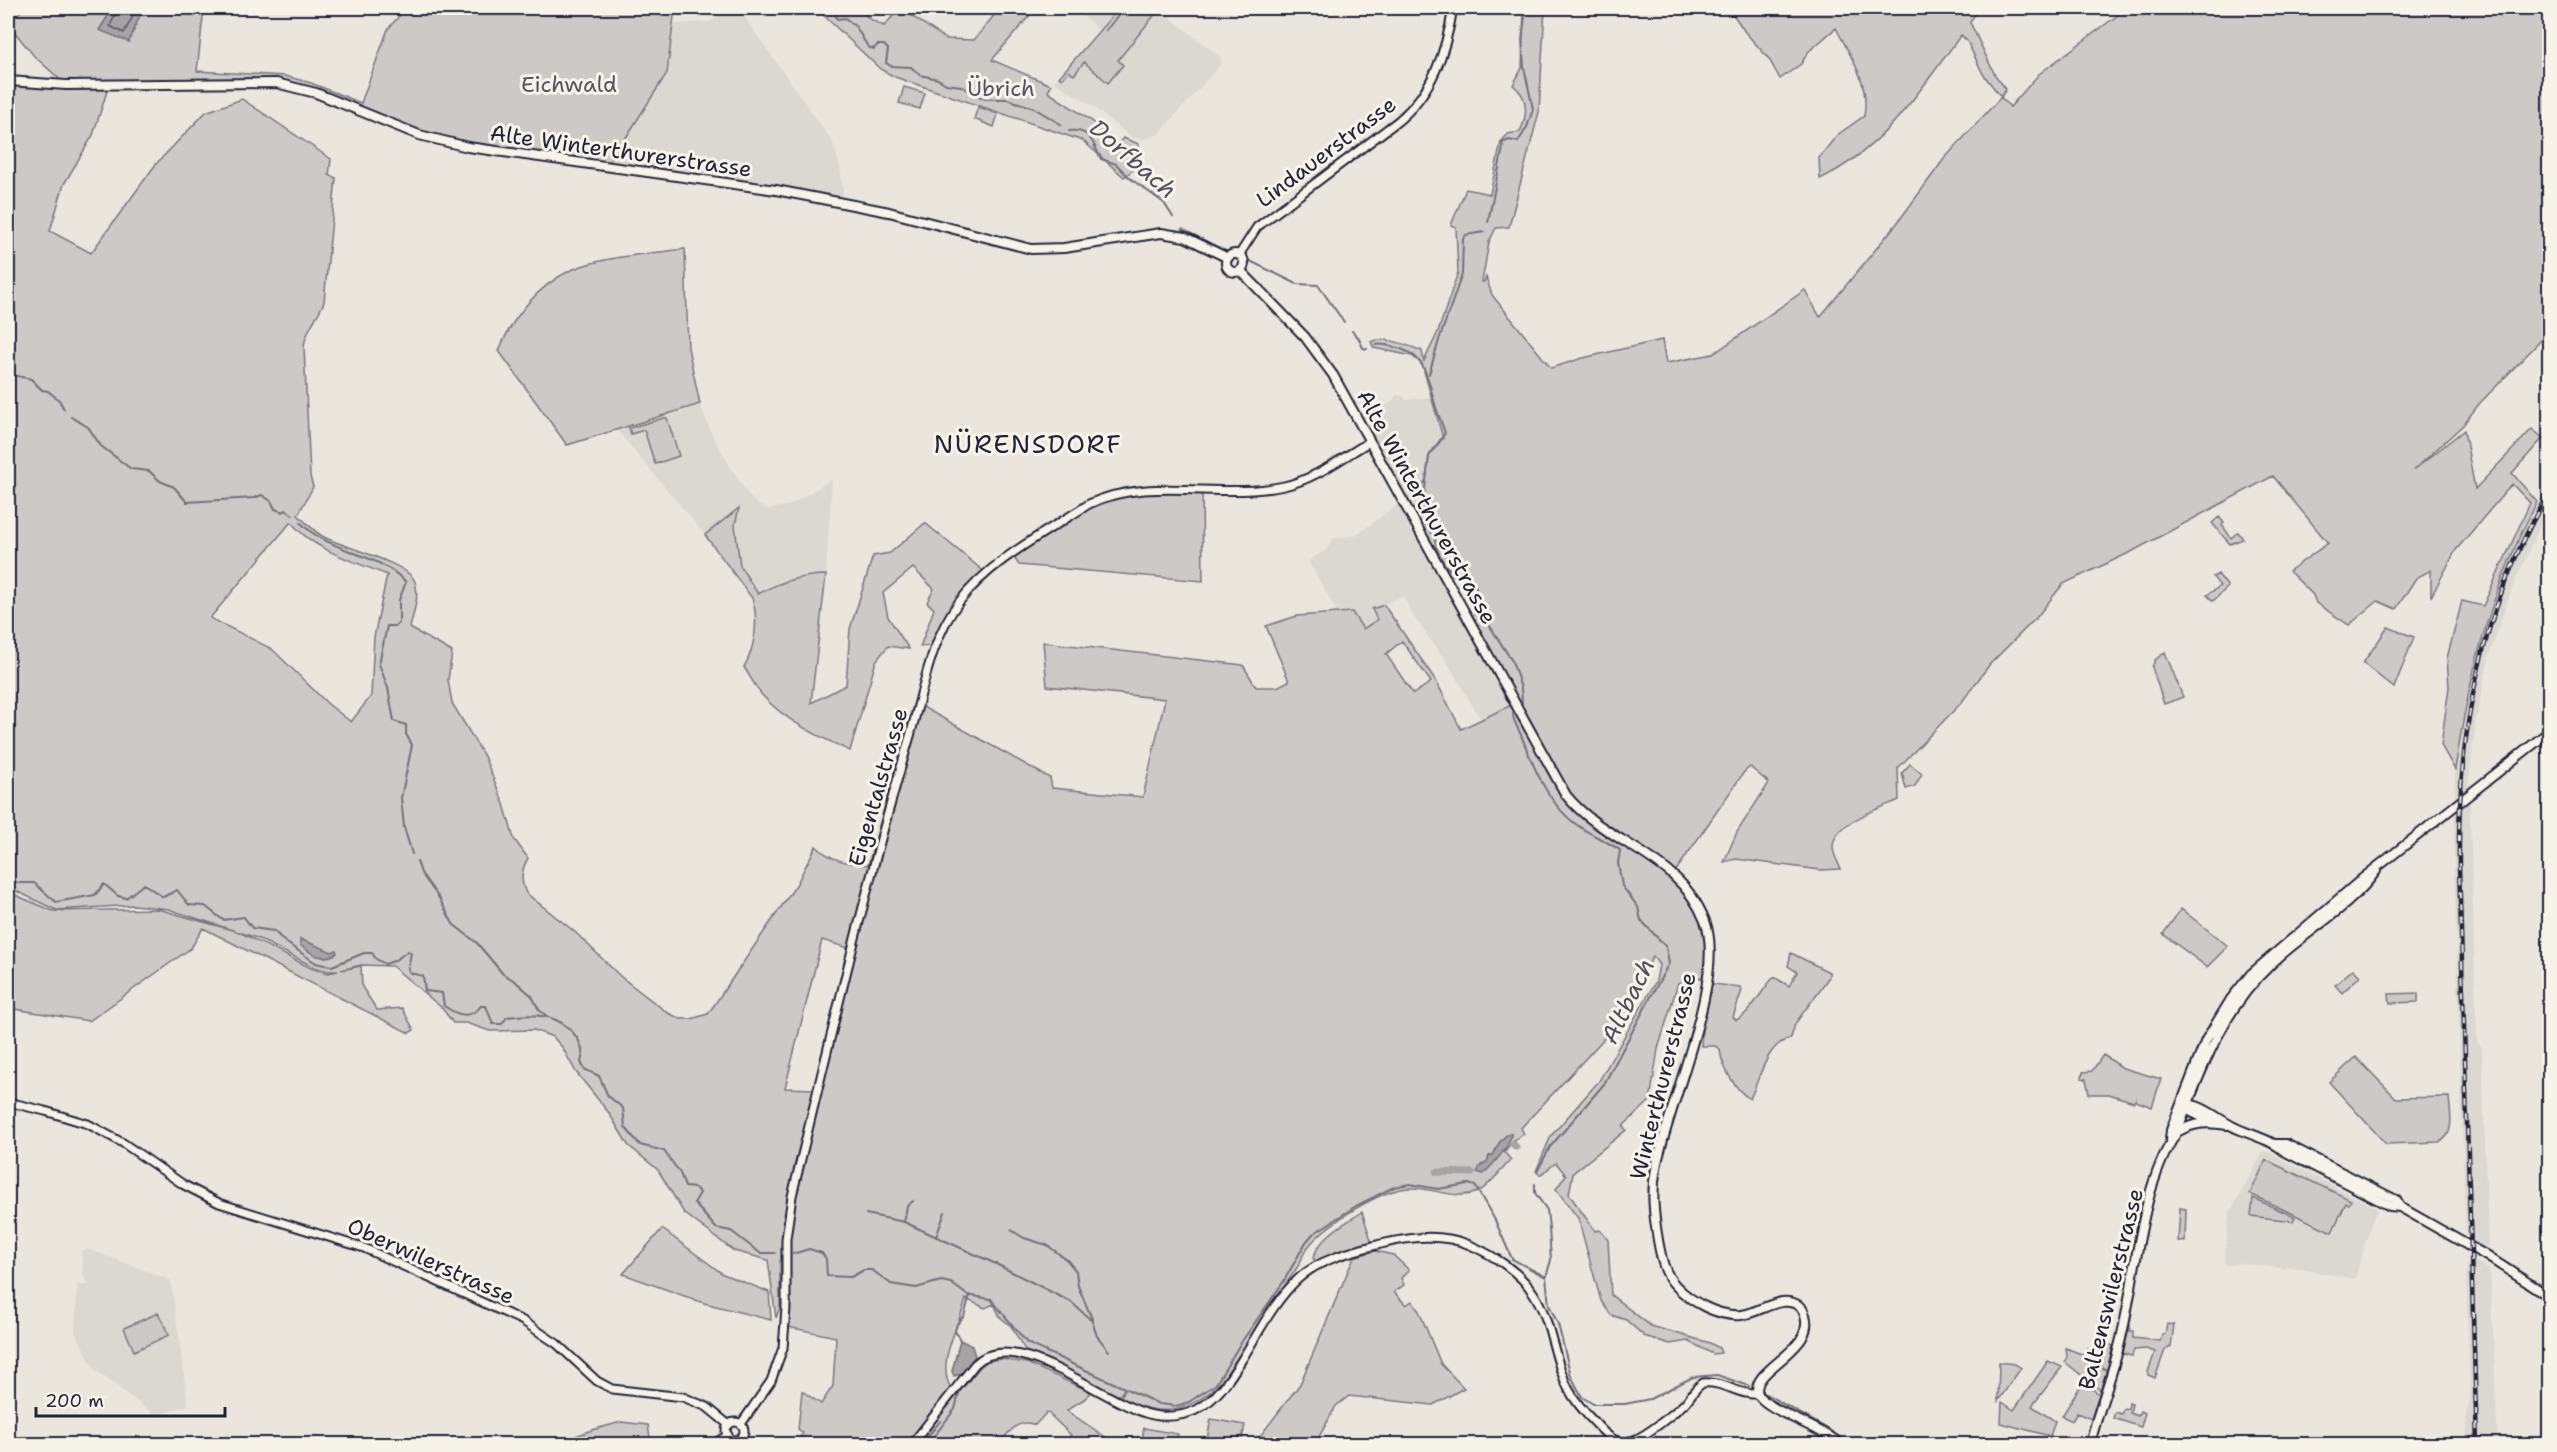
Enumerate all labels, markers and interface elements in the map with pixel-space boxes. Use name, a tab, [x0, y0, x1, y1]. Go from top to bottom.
park label: Eichwald	[521, 70, 617, 99]
park label: Übrich	[967, 74, 1035, 103]
street label: Lindauerstrasse	[1250, 90, 1402, 214]
water label: Dorfbach	[1082, 112, 1184, 206]
street label: Alte Winterthurerstrasse	[488, 118, 754, 184]
street label: Alte Winterthurerstrasse	[1350, 385, 1504, 629]
district label: NÜRENSDORF	[934, 426, 1122, 461]
street label: Eigentalstrasse	[842, 704, 914, 870]
water label: Altbach	[1594, 953, 1662, 1049]
street label: Winterthurerstrasse	[1623, 969, 1703, 1183]
street label: Baltenswilerstrasse	[2072, 1185, 2150, 1393]
street label: Oberwilerstrasse	[343, 1211, 519, 1311]
scale bar	[36, 1380, 225, 1418]
text: 200 m	[45, 1389, 104, 1413]

